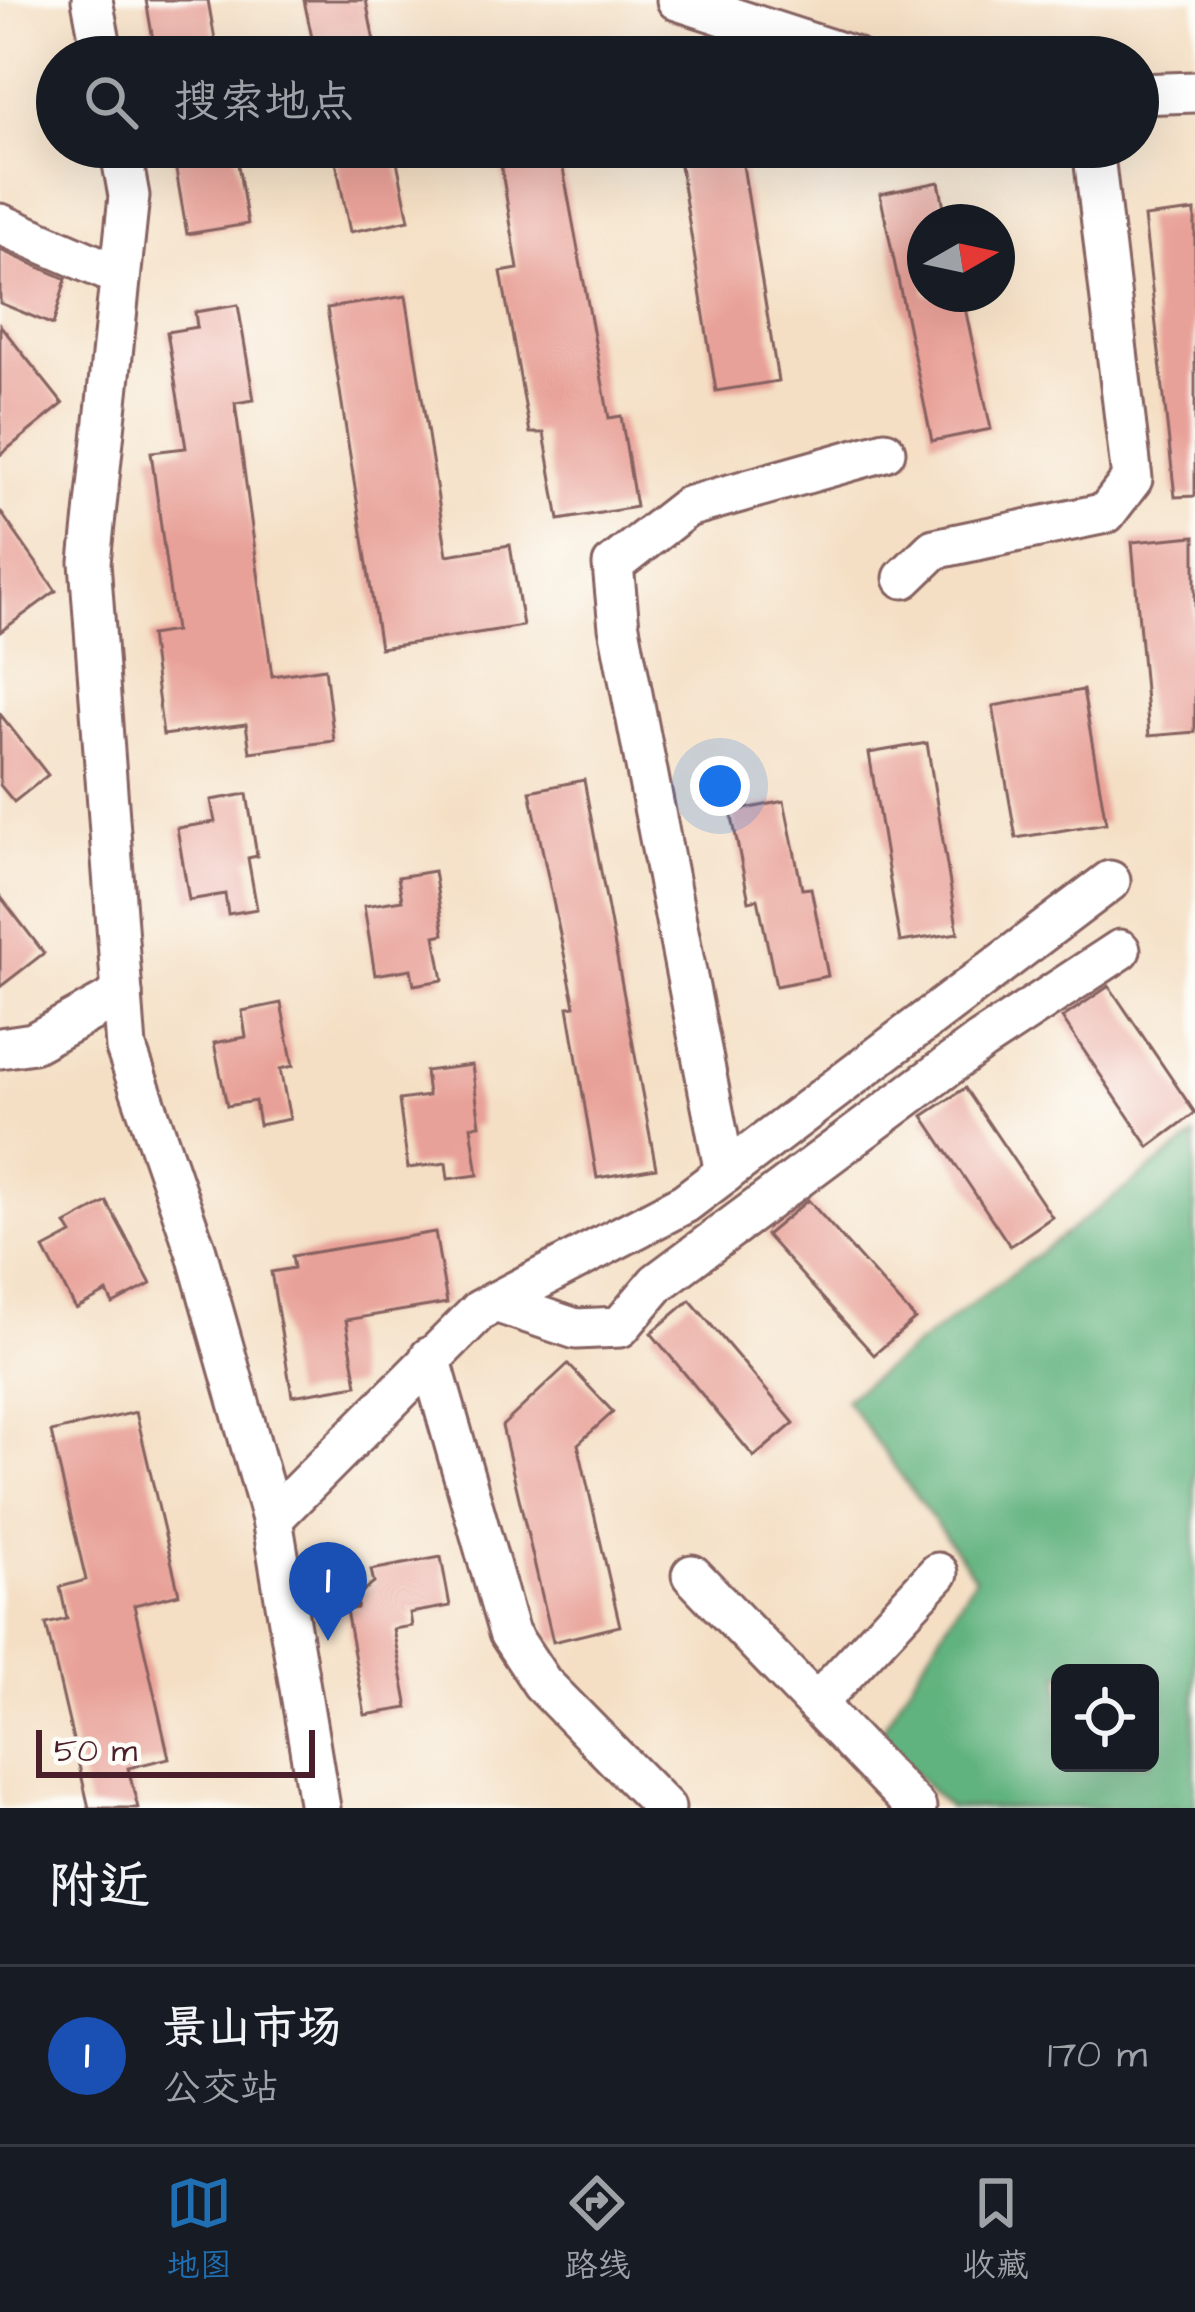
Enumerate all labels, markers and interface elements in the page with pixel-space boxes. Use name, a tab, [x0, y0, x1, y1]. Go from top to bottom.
search box	[36, 36, 1159, 168]
icon: search	[78, 69, 144, 135]
text: 搜索地点	[174, 72, 354, 134]
north arrow	[907, 204, 1015, 312]
your location	[690, 756, 750, 816]
pin: 1	[289, 1542, 367, 1641]
map controls	[1051, 1664, 1159, 1772]
button: locate	[1051, 1664, 1159, 1772]
scale bar	[36, 1724, 315, 1777]
text: 50 m	[54, 1728, 137, 1774]
text: 附近	[48, 1852, 150, 1923]
text: 景山市场	[162, 1998, 342, 2060]
text: 1	[85, 2029, 90, 2083]
text: 170 m	[1047, 2029, 1147, 2083]
text: 公交站	[162, 2062, 279, 2116]
tab: 地图	[166, 2170, 232, 2289]
tab: 路线	[564, 2170, 630, 2289]
tab: 收藏	[963, 2170, 1029, 2289]

